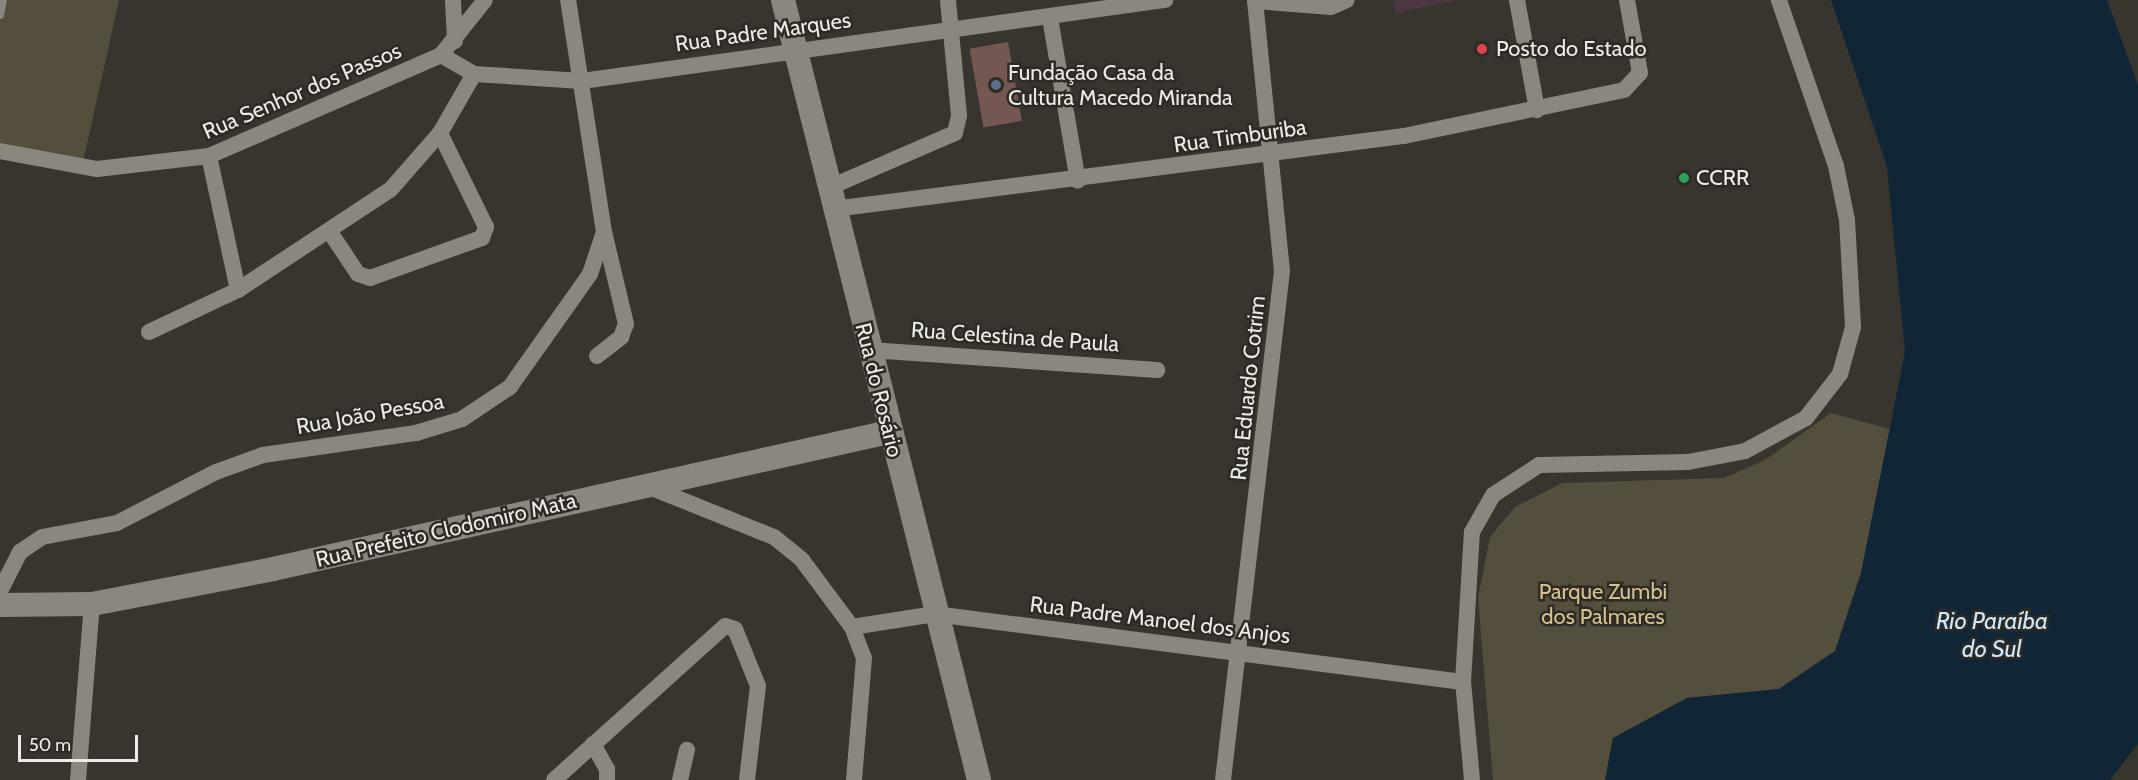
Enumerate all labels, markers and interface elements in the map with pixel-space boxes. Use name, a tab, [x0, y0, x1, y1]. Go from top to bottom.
street label: Rua Padre Marques	[673, 7, 853, 57]
place label: Posto do Estado	[1496, 36, 1647, 62]
street label: Rua Senhor dos Passos	[199, 37, 405, 145]
marker: Posto do Estado	[1473, 40, 1491, 58]
place label: Fundação Casa da Cultura Macedo Miranda	[1008, 59, 1232, 110]
marker: Fundação Casa da Cultura Macedo Miranda	[989, 78, 1003, 92]
street label: Rua Timburiba	[1172, 114, 1308, 158]
place label: CCRR	[1696, 165, 1749, 191]
marker: CCRR	[1677, 171, 1691, 185]
street label: Rua Eduardo Cotrim	[1225, 294, 1271, 482]
street label: Rua Celestina de Paula	[910, 317, 1120, 357]
street label: Rua do Rosário	[850, 320, 908, 460]
street label: Rua João Pessoa	[294, 388, 446, 440]
street label: Rua Prefeito Clodomiro Mata	[313, 487, 579, 573]
park label: Parque Zumbi dos Palmares	[1539, 578, 1667, 630]
street label: Rua Padre Manoel dos Anjos	[1028, 591, 1292, 649]
water label: Rio Paraíba do Sul	[1936, 607, 2048, 663]
scale bar	[21, 723, 141, 761]
text: 50 m	[29, 734, 71, 756]

